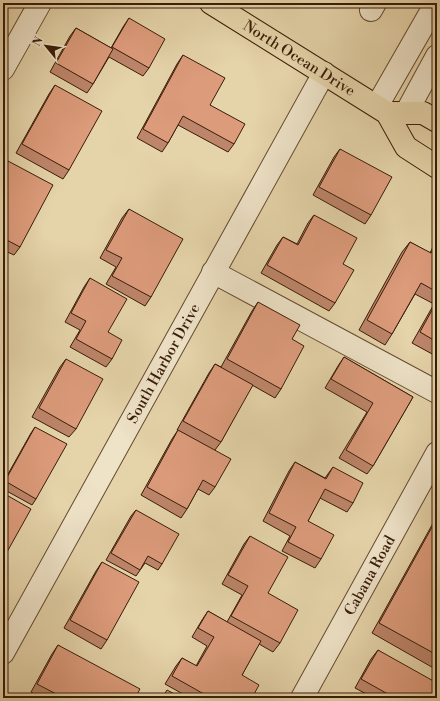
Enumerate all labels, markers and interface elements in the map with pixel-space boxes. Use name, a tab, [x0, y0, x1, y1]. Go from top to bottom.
street label: North Ocean Drive	[239, 16, 358, 101]
north arrow	[26, 26, 66, 66]
text: N	[30, 34, 47, 49]
street label: South Harbor Drive	[123, 300, 204, 427]
street label: Cabana Road	[340, 532, 400, 619]

